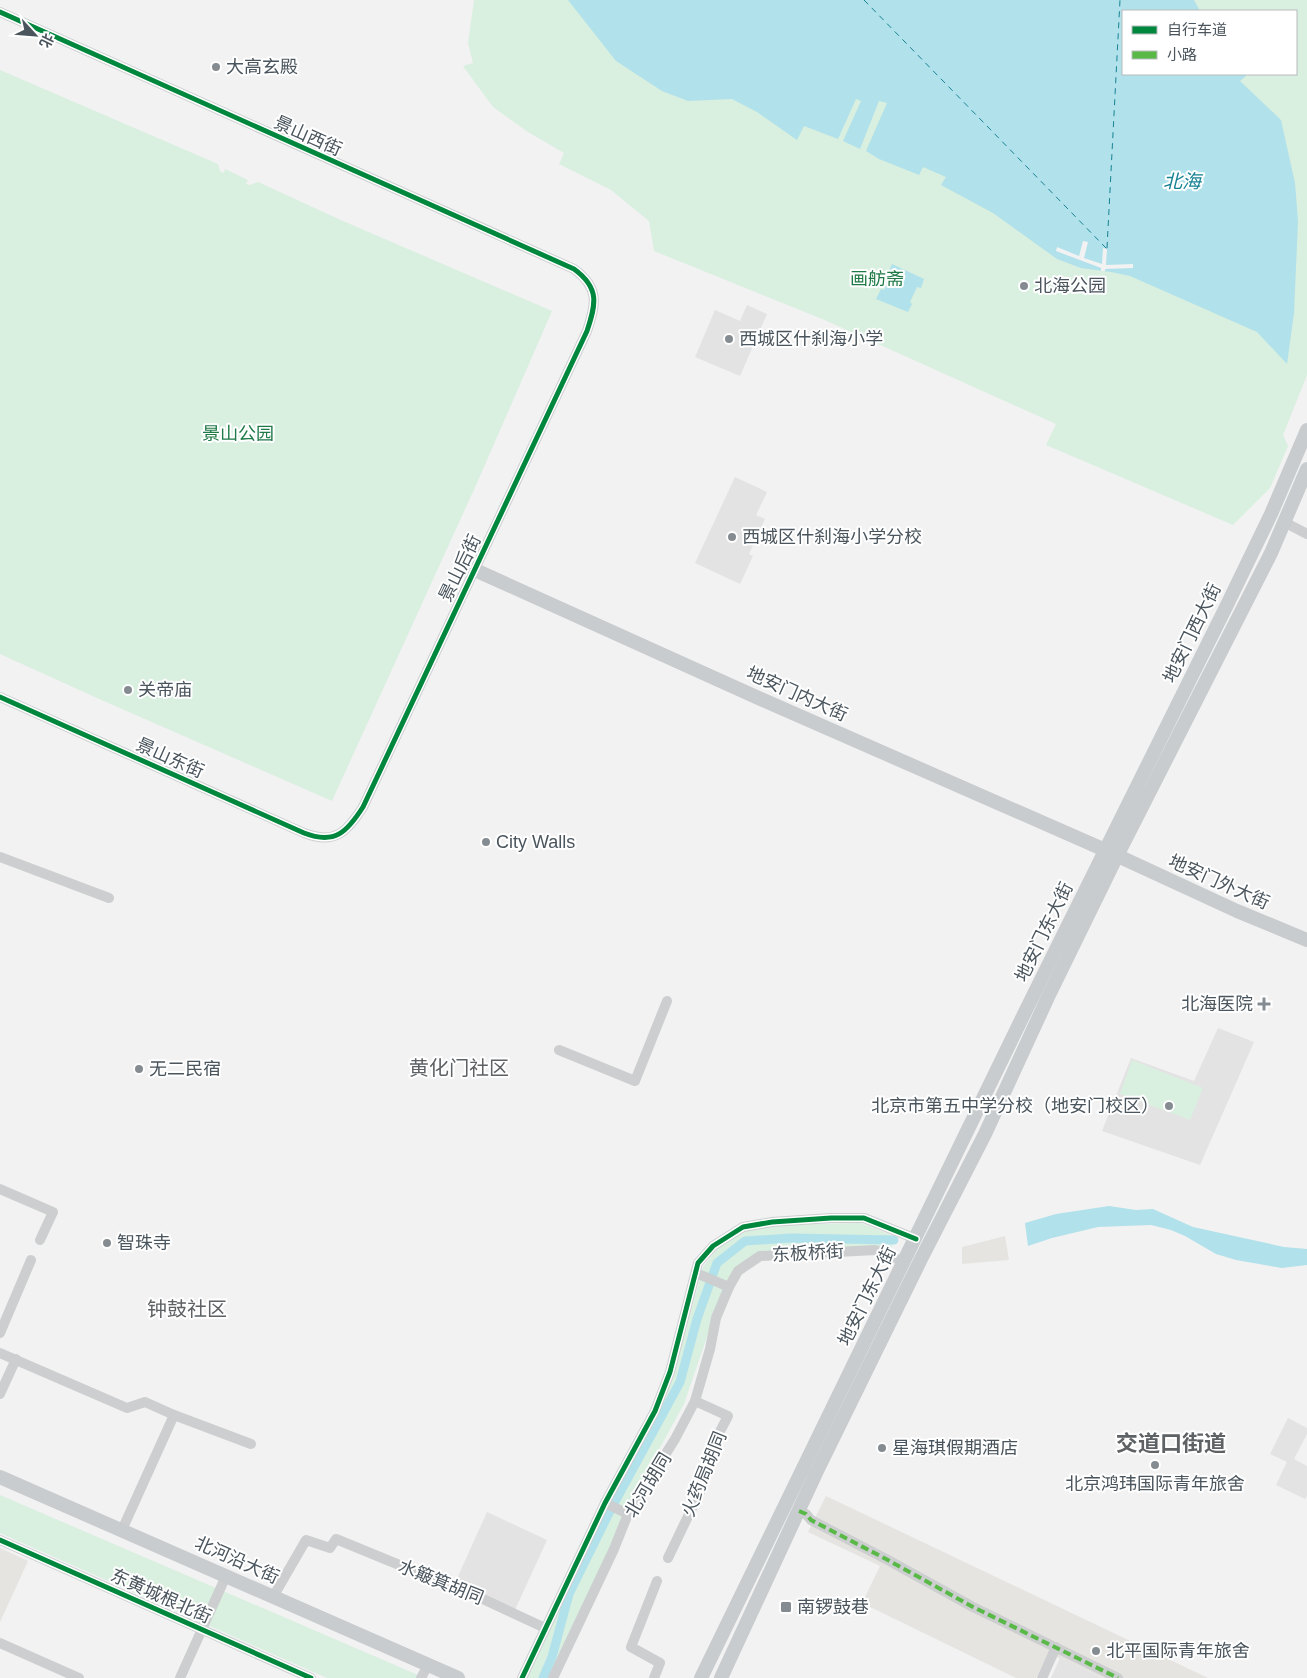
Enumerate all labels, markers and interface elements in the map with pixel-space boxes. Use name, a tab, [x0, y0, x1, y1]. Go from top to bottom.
north arrow	[10, 10, 60, 60]
legend	[1122, 10, 1297, 75]
text: 自行车道	[1167, 21, 1227, 38]
text: 北	[36, 31, 57, 50]
text: 小路	[1167, 46, 1197, 63]
place label: 大高玄殿	[226, 57, 298, 77]
marker: 大高玄殿	[210, 61, 222, 73]
street label: 景山西街	[271, 112, 345, 160]
water label: 北海	[1163, 171, 1204, 192]
park label: 画舫斋	[850, 269, 904, 289]
place label: 北海公园	[1034, 276, 1106, 296]
marker: 北海公园	[1018, 280, 1030, 292]
place label: 西城区什刹海小学	[739, 329, 883, 349]
marker: 西城区什刹海小学	[723, 333, 735, 345]
park label: 景山公园	[202, 424, 274, 444]
place label: 西城区什刹海小学分校	[742, 527, 922, 547]
street label: 景山后街	[435, 531, 485, 605]
marker: 西城区什刹海小学分校	[726, 531, 738, 543]
street label: 地安门西大街	[1159, 580, 1225, 686]
street label: 地安门内大街	[744, 663, 850, 725]
place label: 关帝庙	[138, 680, 192, 700]
marker: 关帝庙	[122, 684, 134, 696]
street label: 景山东街	[133, 734, 207, 782]
place label: City Walls	[496, 832, 575, 852]
marker: City Walls	[480, 836, 492, 848]
street label: 地安门外大街	[1166, 851, 1272, 913]
street label: 地安门东大街	[1011, 879, 1077, 985]
place label: 北海医院	[1181, 994, 1253, 1014]
marker: 北海医院	[1257, 997, 1271, 1011]
district label: 黄化门社区	[409, 1057, 509, 1079]
place label: 无二民宿	[149, 1059, 221, 1079]
marker: 无二民宿	[133, 1063, 145, 1075]
place label: 北京市第五中学分校（地安门校区）	[871, 1096, 1159, 1116]
marker: 北京市第五中学分校（地安门校区）	[1163, 1100, 1175, 1112]
place label: 智珠寺	[117, 1233, 171, 1253]
marker: 智珠寺	[101, 1237, 113, 1249]
street label: 东板桥街	[772, 1241, 844, 1265]
street label: 地安门东大街	[834, 1243, 900, 1349]
district label: 钟鼓社区	[147, 1298, 227, 1320]
street label: 火药局胡同	[678, 1429, 730, 1519]
district label: 交道口街道	[1116, 1431, 1226, 1456]
place label: 星海琪假期酒店	[892, 1438, 1018, 1458]
marker: 星海琪假期酒店	[876, 1442, 888, 1454]
street label: 北河胡同	[621, 1449, 675, 1521]
marker: 北京鸿玮国际青年旅舍	[1149, 1459, 1161, 1471]
place label: 北京鸿玮国际青年旅舍	[1065, 1474, 1245, 1494]
street label: 北河沿大街	[192, 1533, 282, 1587]
street label: 水簸箕胡同	[396, 1556, 486, 1608]
street label: 东黄城根北街	[108, 1565, 214, 1627]
place label: 南锣鼓巷	[797, 1597, 869, 1617]
marker: 南锣鼓巷	[779, 1600, 793, 1614]
place label: 北平国际青年旅舍	[1106, 1641, 1250, 1661]
marker: 北平国际青年旅舍	[1090, 1645, 1102, 1657]

